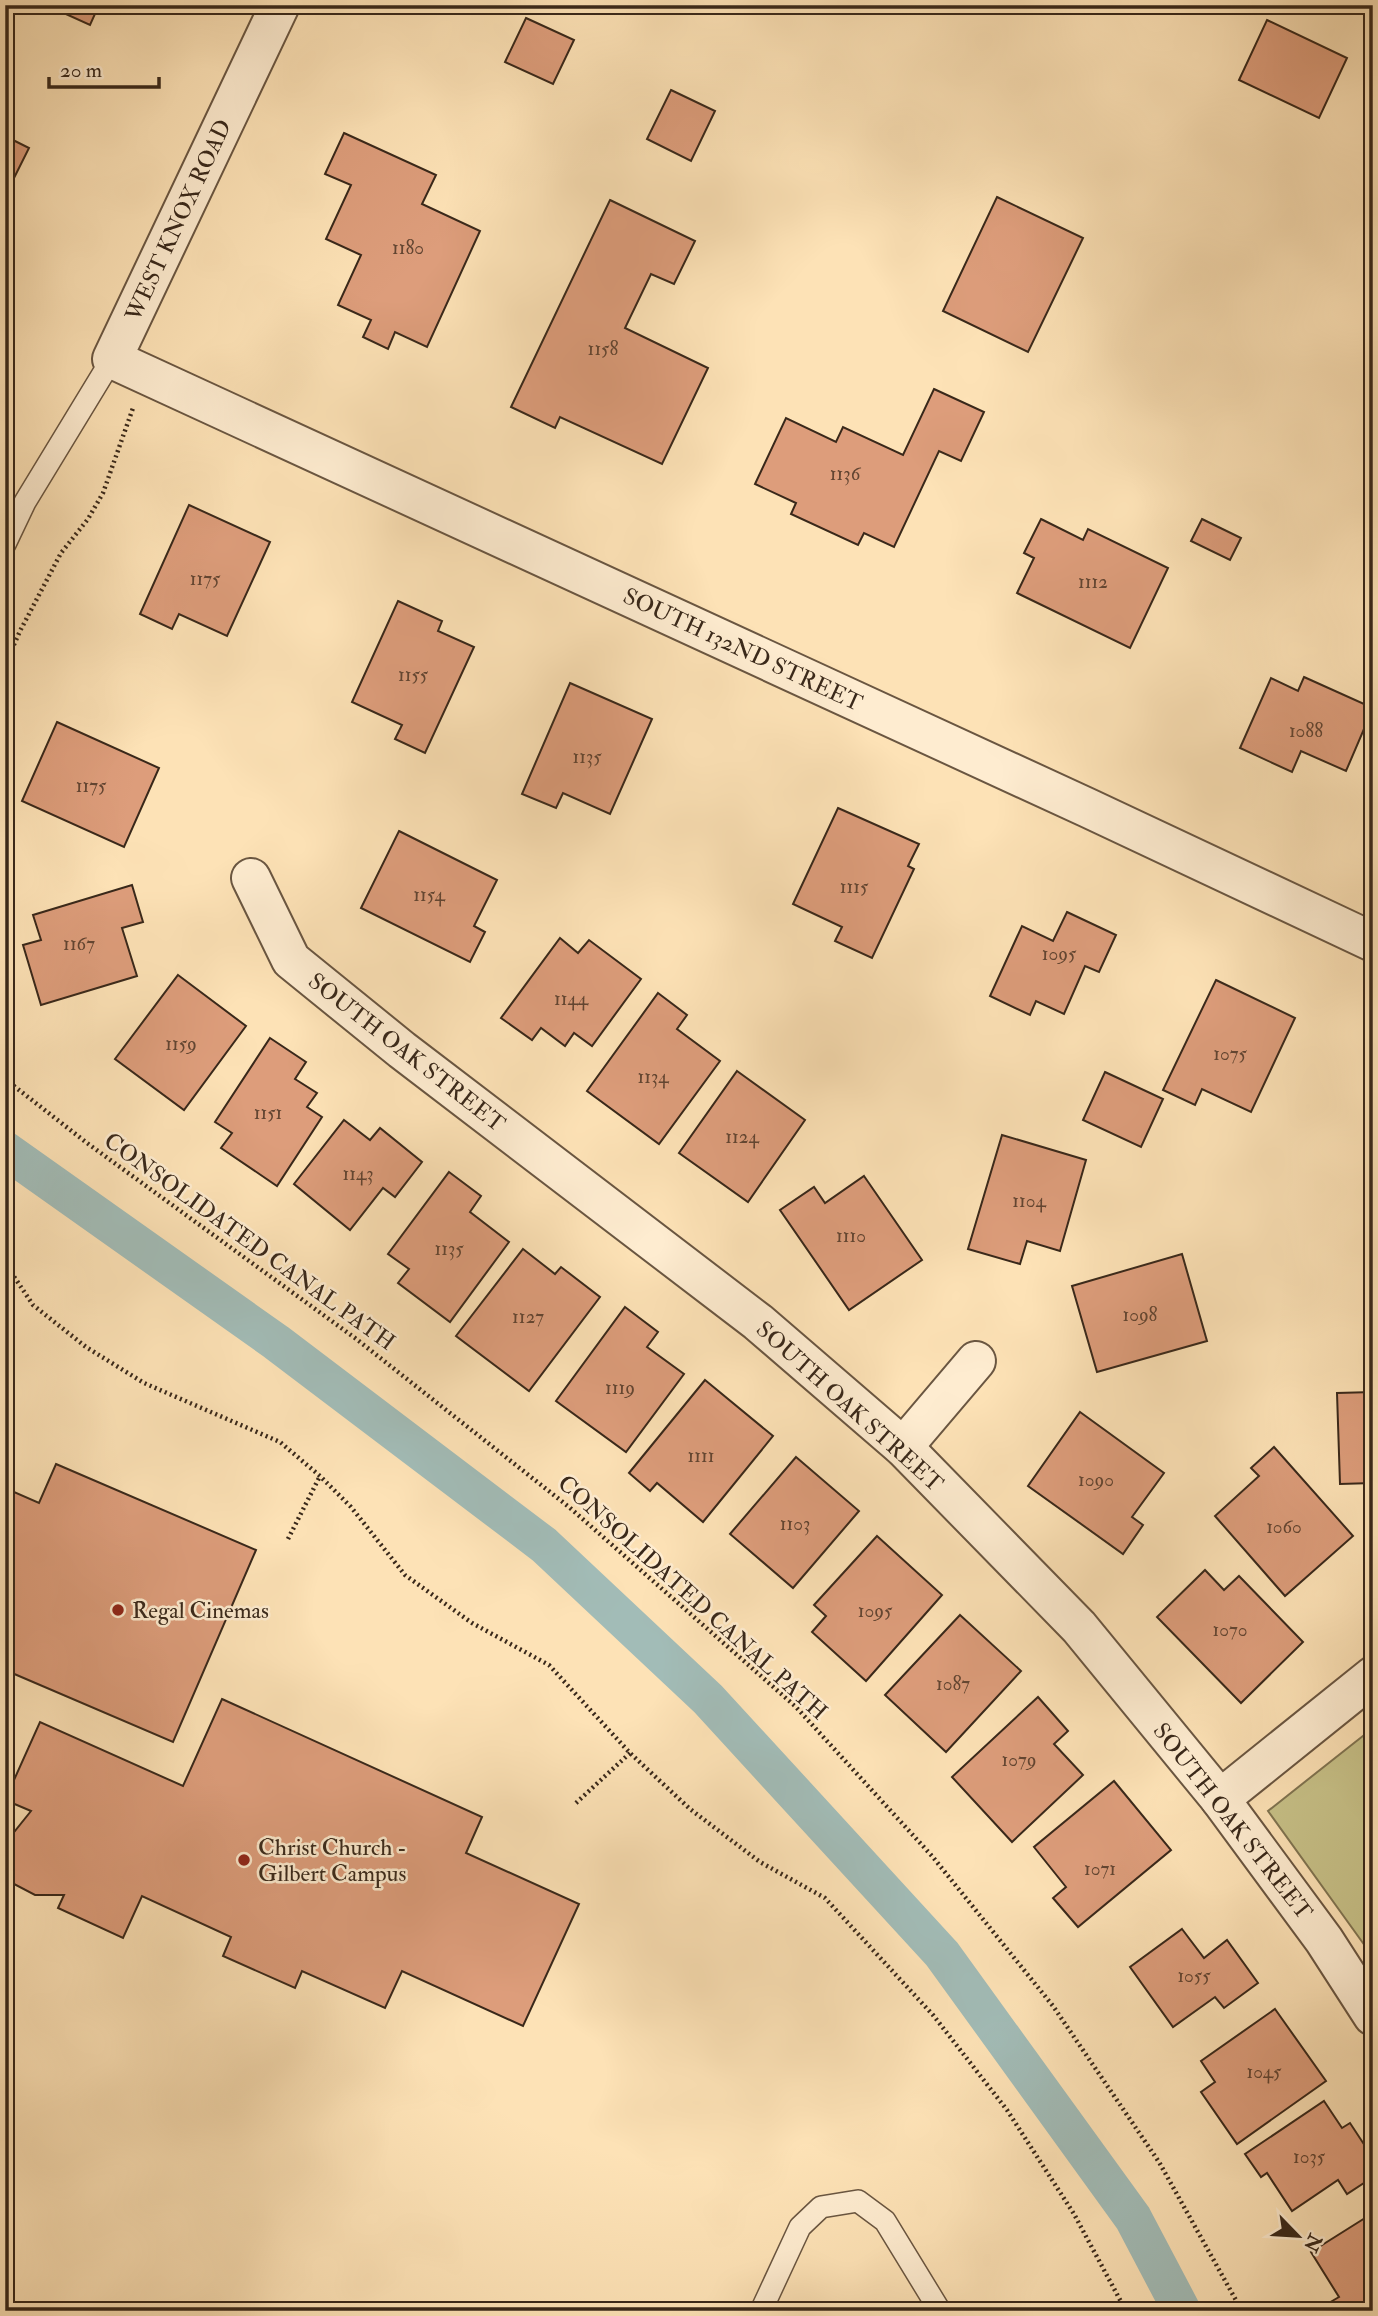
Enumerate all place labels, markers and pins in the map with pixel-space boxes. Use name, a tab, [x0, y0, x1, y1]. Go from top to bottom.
place label: Regal Cinemas	[132, 1596, 269, 1625]
marker: Regal Cinemas	[110, 1602, 126, 1618]
place label: Christ Church - Gilbert Campus	[258, 1833, 407, 1889]
marker: Christ Church - Gilbert Campus	[236, 1852, 252, 1868]

